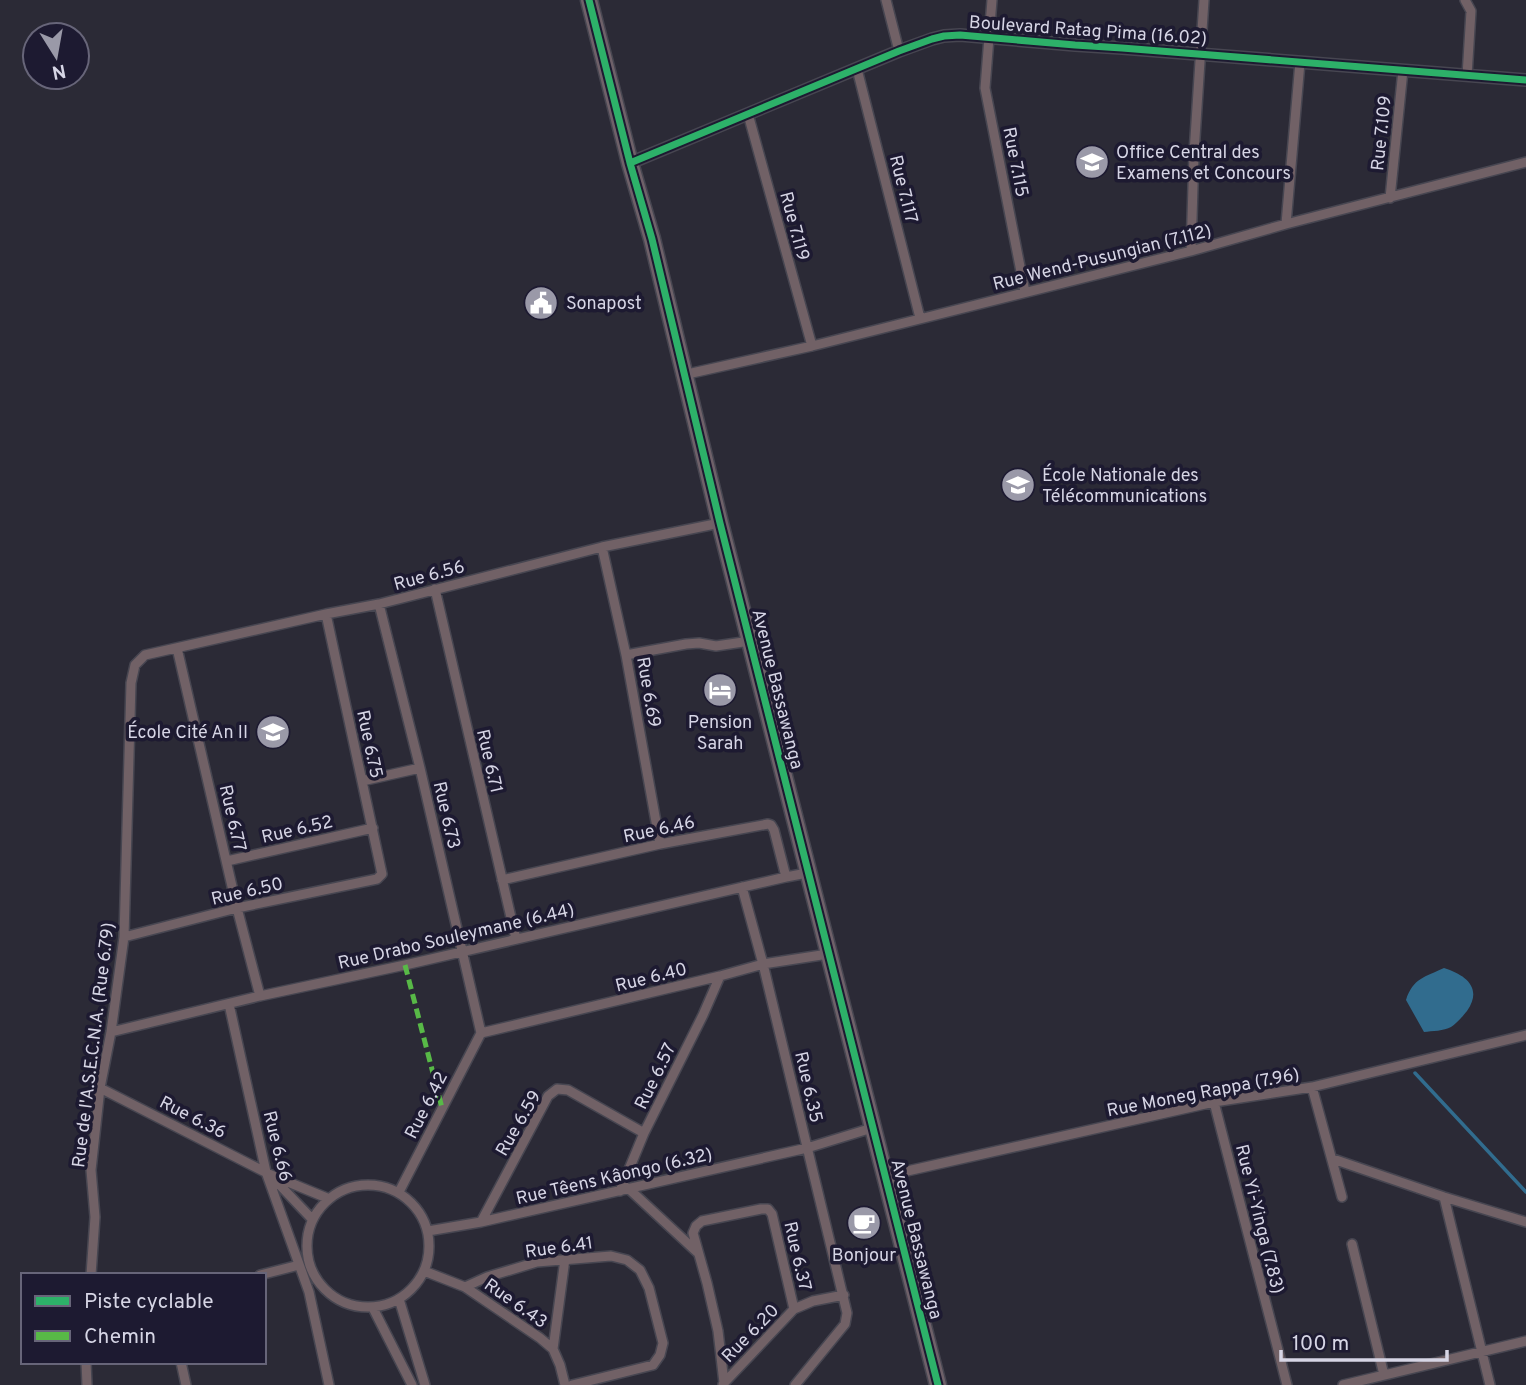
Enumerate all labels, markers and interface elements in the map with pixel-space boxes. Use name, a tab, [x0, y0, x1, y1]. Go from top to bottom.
street label: Boulevard Ratag Pima (16.02)	[968, 12, 1208, 51]
north arrow	[21, 21, 91, 91]
text: N	[50, 58, 68, 84]
street label: Rue 7.109	[1367, 94, 1398, 172]
street label: Rue 7.115	[996, 125, 1033, 199]
place label: Office Central des Examens et Concours	[1116, 142, 1291, 186]
school or university icon: Office Central des Examens et Concours	[1073, 143, 1111, 181]
street label: Rue 7.117	[883, 153, 922, 226]
street label: Rue 7.119	[773, 189, 814, 264]
street label: Rue Wend-Pusungian (7.112)	[991, 220, 1214, 297]
public building icon: Sonapost	[522, 284, 560, 322]
place label: Sonapost	[566, 293, 642, 316]
place label: École Nationale des Télécommunications	[1042, 463, 1207, 509]
school or university icon: École Nationale des Télécommunications	[999, 466, 1037, 504]
street label: Rue 6.56	[391, 556, 467, 597]
street label: Avenue Bassawanga	[746, 607, 808, 772]
street label: Rue 6.69	[630, 655, 665, 729]
hotel icon: Pension Sarah	[701, 671, 739, 709]
street label: Rue 6.75	[350, 708, 387, 781]
place label: Pension Sarah	[688, 712, 752, 756]
school or university icon: École Cité An II	[254, 713, 292, 751]
place label: École Cité An II	[127, 720, 248, 745]
street label: Rue 6.71	[470, 727, 507, 796]
street label: Rue 6.73	[427, 779, 464, 851]
street label: Rue 6.77	[213, 783, 250, 854]
street label: Rue 6.52	[259, 811, 335, 850]
street label: Rue 6.46	[622, 812, 697, 849]
street label: Rue 6.50	[209, 873, 286, 912]
street label: Rue Drabo Souleymane (6.44)	[336, 899, 577, 976]
street label: Rue de l'A.S.E.C.N.A. (Rue 6.79)	[68, 921, 121, 1169]
street label: Rue 6.40	[613, 958, 690, 998]
street label: Rue 6.57	[630, 1040, 682, 1114]
street label: Rue 6.35	[788, 1049, 827, 1125]
street label: Rue Moneg Rappa (7.96)	[1105, 1063, 1302, 1123]
street label: Rue 6.42	[401, 1068, 454, 1143]
street label: Rue 6.59	[491, 1087, 547, 1161]
street label: Rue 6.36	[155, 1092, 230, 1145]
street label: Rue 6.66	[257, 1109, 296, 1184]
street label: Rue Yi-Yinga (7.83)	[1229, 1142, 1288, 1296]
street label: Rue Têens Kâongo (6.32)	[514, 1144, 715, 1211]
street label: Avenue Bassawanga	[885, 1157, 947, 1322]
cafe icon: Bonjour	[845, 1204, 883, 1242]
street label: Rue 6.37	[777, 1219, 816, 1293]
street label: Rue 6.41	[524, 1232, 595, 1265]
place label: Bonjour	[832, 1245, 896, 1268]
legend	[21, 1273, 266, 1364]
street label: Rue 6.43	[479, 1274, 551, 1334]
text: Piste cyclable	[84, 1289, 214, 1316]
street label: Rue 6.20	[717, 1300, 785, 1368]
scale bar	[1281, 1318, 1447, 1362]
text: Chemin	[84, 1324, 156, 1351]
text: 100 m	[1292, 1331, 1349, 1358]

